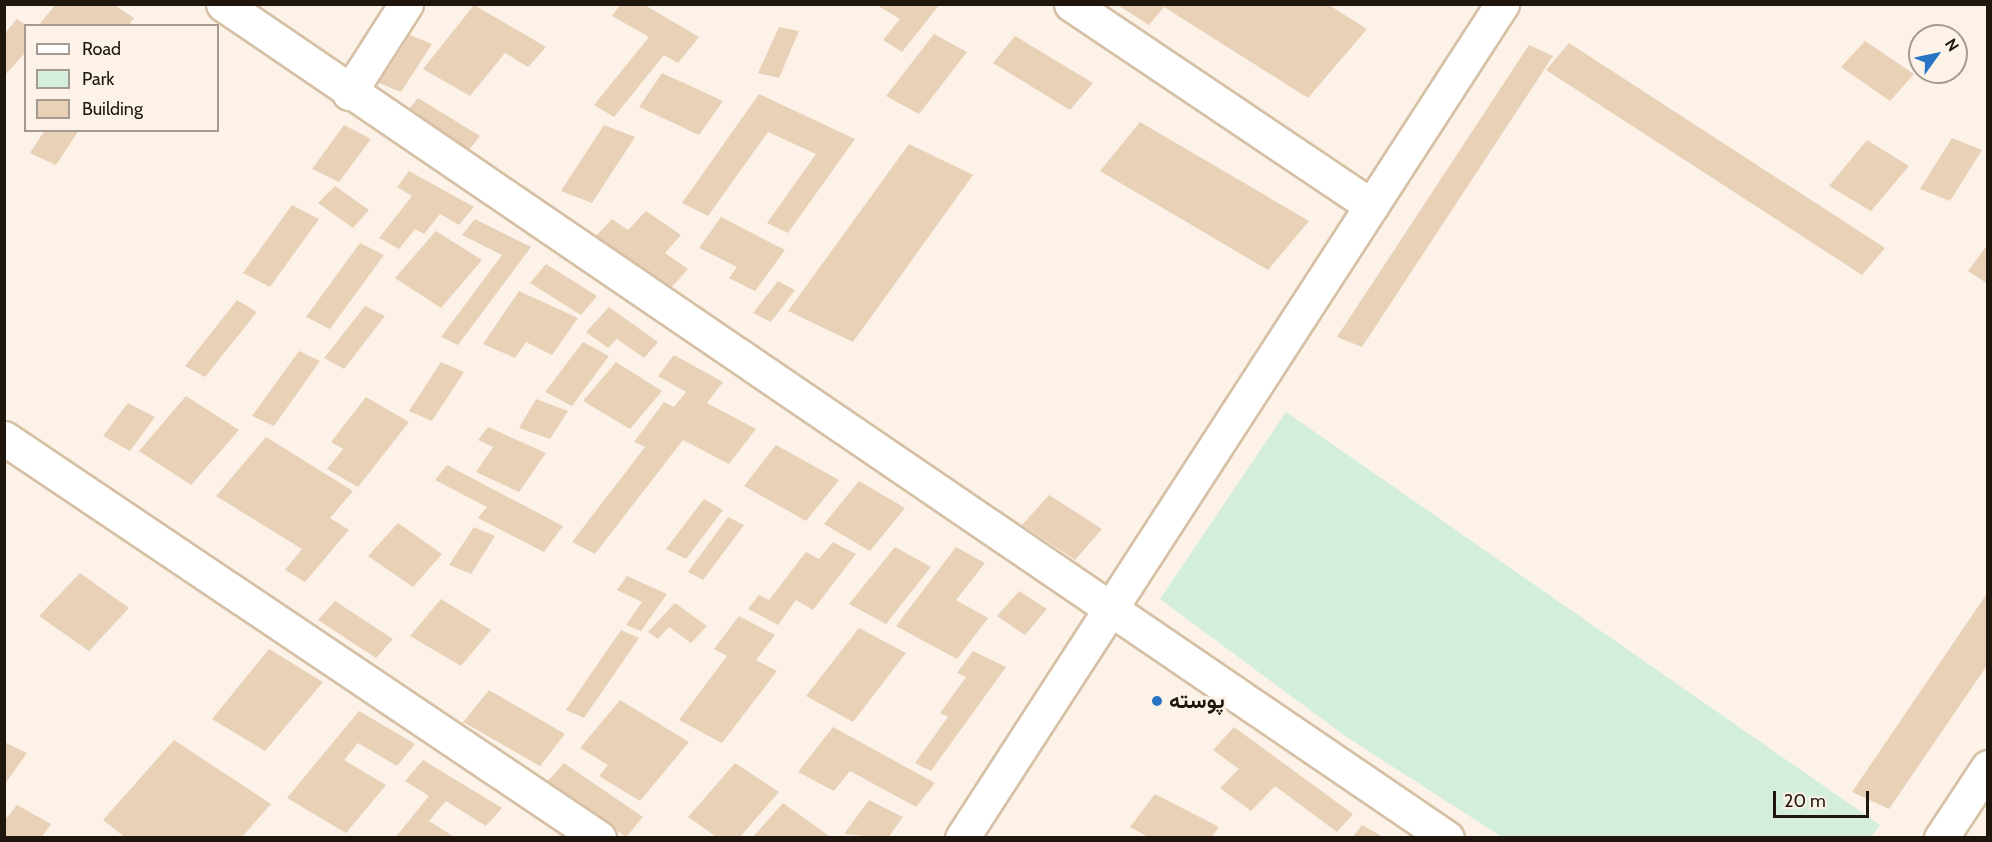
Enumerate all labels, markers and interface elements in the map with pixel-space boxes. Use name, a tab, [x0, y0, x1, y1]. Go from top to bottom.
legend	[24, 24, 219, 132]
north arrow	[1908, 24, 1968, 84]
text: N	[1941, 35, 1963, 55]
text: Road	[82, 38, 121, 60]
text: Park	[82, 68, 114, 90]
text: Building	[82, 98, 143, 120]
place label: پوسته	[1169, 688, 1225, 714]
marker: پوسته	[1150, 694, 1164, 708]
scale bar	[1776, 779, 1872, 817]
text: 20 m	[1784, 790, 1826, 812]

